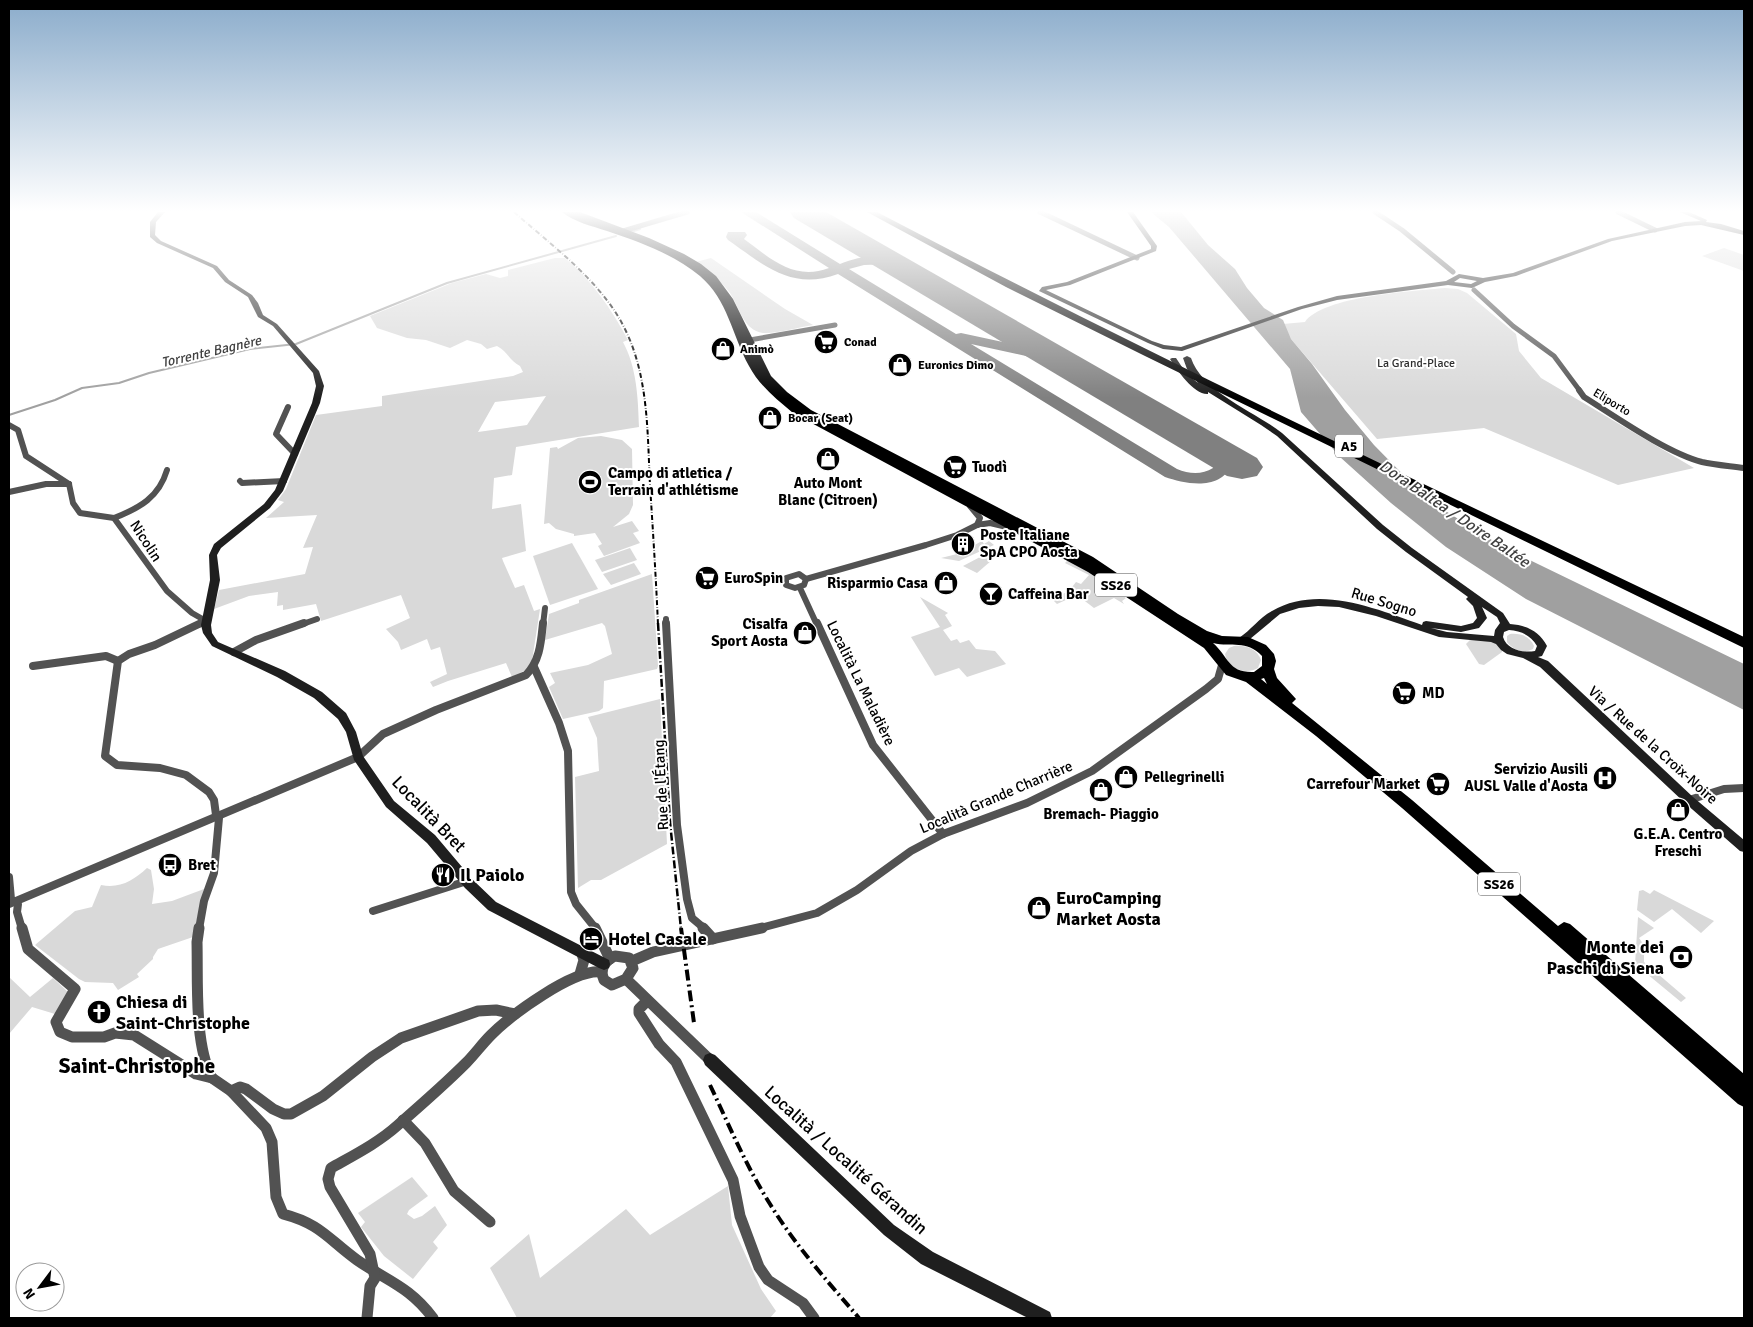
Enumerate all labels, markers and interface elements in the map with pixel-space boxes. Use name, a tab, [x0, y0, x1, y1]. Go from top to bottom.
supermarket icon: Conad	[813, 329, 839, 355]
water label: Torrente Bagnère	[160, 332, 264, 371]
place label: Conad	[844, 335, 877, 350]
shop icon: Animò	[710, 336, 736, 362]
place label: Animò	[740, 342, 774, 357]
shop icon: Euronics Dimo	[887, 352, 913, 378]
park label: La Grand-Place	[1377, 356, 1455, 371]
place label: Euronics Dimo	[918, 358, 994, 373]
street label: Eliporto	[1590, 385, 1633, 419]
shop icon: Bocar (Seat)	[757, 405, 783, 431]
place label: Bocar (Seat)	[788, 411, 853, 426]
road number: A5	[1335, 434, 1363, 458]
shop icon: Auto Mont Blanc (Citroen)	[815, 446, 841, 472]
supermarket icon: Tuodì	[942, 454, 968, 480]
water label: Dora Baltea / Doire Baltée	[1375, 456, 1534, 572]
place label: Tuodì	[972, 458, 1007, 476]
place label: Campo di atletica / Terrain d'athlétisme	[608, 464, 739, 499]
sports icon: Campo di atletica / Terrain d'athlétisme	[577, 469, 603, 495]
place label: Auto Mont Blanc (Citroen)	[778, 474, 878, 509]
street label: Nicolin	[126, 517, 166, 565]
place label: Poste Italiane SpA CPO Aosta	[980, 526, 1078, 561]
building icon: Poste Italiane SpA CPO Aosta	[950, 531, 976, 557]
supermarket icon: EuroSpin	[694, 565, 720, 591]
place label: EuroSpin	[724, 569, 783, 587]
shop icon: Risparmio Casa	[933, 570, 959, 596]
place label: Risparmio Casa	[827, 574, 928, 592]
road number: SS26	[1095, 574, 1137, 596]
bar icon: Caffeina Bar	[978, 581, 1004, 607]
street label: Rue Sogno	[1349, 583, 1419, 621]
place label: Caffeina Bar	[1008, 585, 1089, 603]
place label: Cisalfa Sport Aosta	[711, 615, 788, 650]
street label: Località La Maladière	[823, 618, 899, 748]
shop icon: Cisalfa Sport Aosta	[792, 620, 818, 646]
supermarket icon: MD	[1391, 680, 1417, 706]
street label: Via / Rue de la Croix-Noire	[1585, 682, 1721, 808]
place label: MD	[1422, 684, 1445, 702]
street label: Rue de l'Étang	[649, 739, 672, 831]
street label: Località Grande Charrière	[917, 757, 1075, 837]
place label: Servizio Ausili AUSL Valle d'Aosta	[1464, 760, 1588, 795]
shop icon: Pellegrinelli	[1113, 764, 1139, 790]
hospital icon: Servizio Ausili AUSL Valle d'Aosta	[1592, 765, 1618, 791]
place label: Pellegrinelli	[1144, 768, 1224, 786]
street label: Località Bret	[387, 771, 471, 857]
supermarket icon: Carrefour Market	[1425, 771, 1451, 797]
place label: Carrefour Market	[1307, 775, 1420, 793]
shop icon: Bremach- Piaggio	[1088, 777, 1114, 803]
shop icon: G.E.A. Centro Freschi	[1665, 797, 1691, 823]
place label: Bremach- Piaggio	[1043, 805, 1159, 823]
place label: G.E.A. Centro Freschi	[1634, 825, 1723, 860]
bus stop icon: Bret	[157, 852, 183, 878]
place label: Bret	[188, 856, 216, 874]
restaurant icon: Il Paiolo	[430, 862, 456, 888]
place label: Il Paiolo	[460, 864, 524, 886]
road number: SS26	[1478, 872, 1520, 896]
place label: EuroCamping Market Aosta	[1056, 887, 1162, 930]
shop icon: EuroCamping Market Aosta	[1026, 895, 1052, 921]
hotel icon: Hotel Casale	[578, 926, 604, 952]
place label: Hotel Casale	[608, 928, 707, 950]
place label: Monte dei Paschi di Siena	[1547, 936, 1664, 979]
bank icon: Monte dei Paschi di Siena	[1668, 944, 1694, 970]
place label: Chiesa di Saint-Christophe	[116, 991, 250, 1034]
church icon: Chiesa di Saint-Christophe	[86, 999, 112, 1025]
district label: Saint-Christophe	[59, 1053, 215, 1079]
street label: Località / Localité Gérandin	[760, 1081, 932, 1239]
north arrow	[15, 1262, 65, 1312]
text: N	[20, 1285, 39, 1302]

